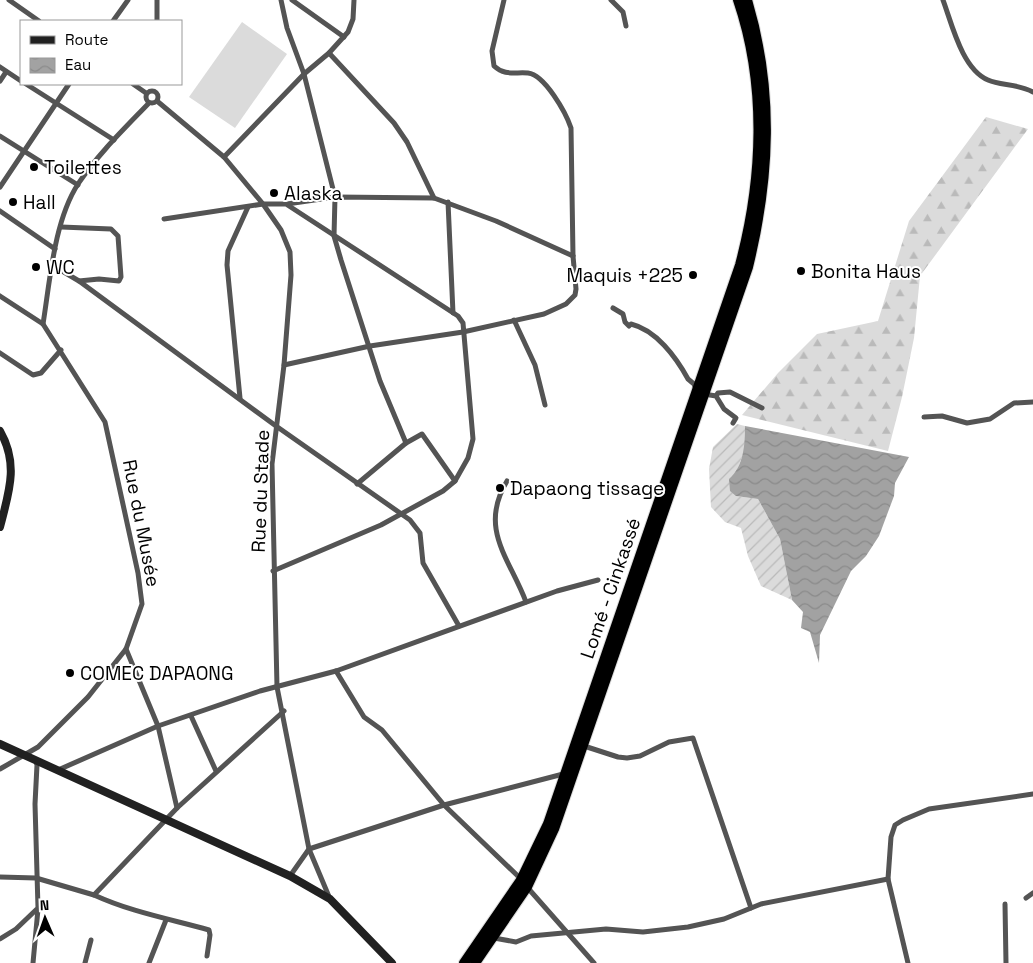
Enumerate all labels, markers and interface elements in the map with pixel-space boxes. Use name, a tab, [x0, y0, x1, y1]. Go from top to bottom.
legend	[20, 20, 182, 85]
text: Route	[65, 30, 109, 49]
text: Eau	[65, 55, 91, 74]
place label: Toilettes	[44, 155, 122, 180]
marker: Toilettes	[28, 161, 40, 173]
place label: Alaska	[284, 181, 342, 206]
marker: Alaska	[268, 187, 280, 199]
place label: Hall	[23, 190, 56, 215]
marker: Hall	[7, 196, 19, 208]
place label: WC	[46, 255, 75, 280]
place label: Bonita Haus	[811, 259, 921, 284]
marker: WC	[30, 261, 42, 273]
place label: Maquis +225	[566, 263, 683, 288]
marker: Bonita Haus	[795, 265, 807, 277]
marker: Maquis +225	[687, 269, 699, 281]
street label: Rue du Stade	[246, 429, 275, 553]
street label: Rue du Musée	[117, 457, 166, 589]
place label: Dapaong tissage	[510, 476, 664, 501]
marker: Dapaong tissage	[494, 482, 506, 494]
street label: Lomé - Cinkassé	[575, 514, 646, 662]
place label: COMEC DAPAONG	[80, 661, 234, 686]
marker: COMEC DAPAONG	[64, 667, 76, 679]
north arrow	[20, 893, 70, 943]
text: N	[40, 896, 50, 914]

